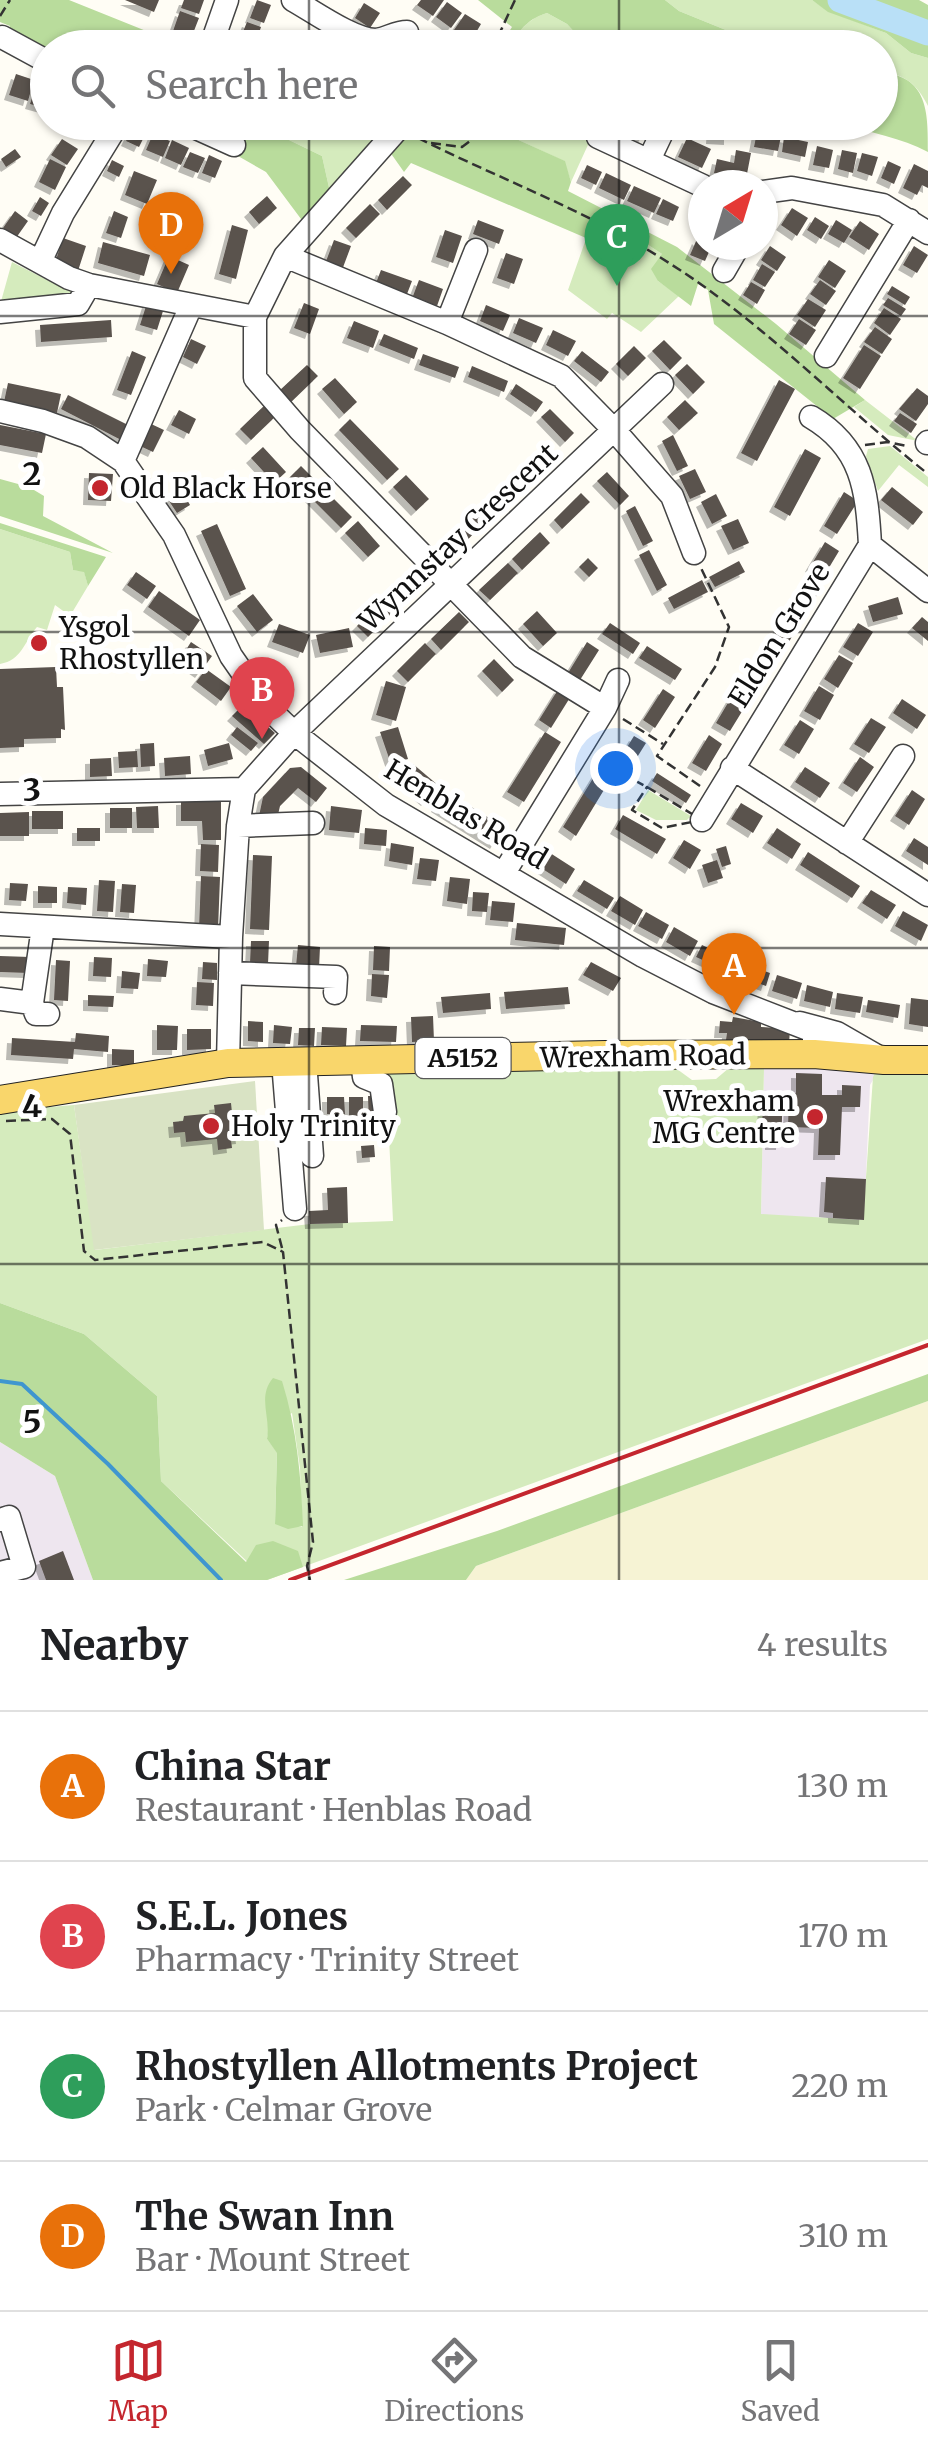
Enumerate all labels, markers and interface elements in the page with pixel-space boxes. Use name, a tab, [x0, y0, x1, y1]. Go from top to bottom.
search box	[30, 30, 898, 140]
icon: search	[65, 58, 120, 113]
text: Search here	[145, 62, 358, 109]
north arrow	[688, 170, 778, 260]
pin: D	[138, 192, 204, 274]
pin: C	[584, 204, 650, 286]
street label: Wynnstay Crescent	[350, 435, 565, 639]
text: 2	[23, 454, 41, 494]
place label: Old Black Horse	[120, 470, 332, 506]
marker: Old Black Horse	[89, 477, 111, 499]
street label: Eldon Grove	[720, 556, 838, 714]
place label: Ysgol Rhostyllen	[58, 609, 204, 677]
marker: Ysgol Rhostyllen	[28, 632, 50, 654]
pin: B	[230, 656, 294, 739]
your location	[590, 743, 641, 794]
street label: Henblas Road	[378, 751, 554, 877]
text: 3	[23, 770, 41, 810]
pin: A	[702, 932, 766, 1015]
street label: Wrexham Road	[539, 1036, 746, 1076]
road number: A5152	[416, 1038, 510, 1078]
place label: Wrexham MG Centre	[653, 1083, 795, 1151]
text: 4	[22, 1086, 42, 1126]
marker: Wrexham MG Centre	[804, 1106, 826, 1128]
place label: Holy Trinity	[231, 1108, 397, 1144]
marker: Holy Trinity	[200, 1115, 222, 1137]
text: 5	[23, 1402, 41, 1442]
text: Nearby	[40, 1619, 188, 1671]
text: 4 results	[757, 1625, 888, 1665]
text: China Star	[135, 1743, 331, 1790]
text: A	[61, 1766, 84, 1806]
text: 130 m	[796, 1766, 888, 1806]
text: Restaurant · Henblas Road	[135, 1790, 532, 1830]
text: S.E.L. Jones	[135, 1893, 348, 1940]
text: B	[61, 1916, 84, 1956]
text: 170 m	[798, 1916, 888, 1956]
text: Pharmacy · Trinity Street	[135, 1940, 519, 1980]
text: Rhostyllen Allotments Project	[135, 2043, 698, 2090]
text: C	[62, 2066, 83, 2106]
text: 220 m	[791, 2066, 888, 2106]
text: Park · Celmar Grove	[135, 2090, 432, 2130]
text: The Swan Inn	[135, 2193, 394, 2240]
text: D	[60, 2216, 85, 2256]
text: 310 m	[798, 2216, 888, 2256]
text: Bar · Mount Street	[135, 2240, 410, 2280]
tab: Map	[108, 2333, 168, 2429]
tab: Directions	[384, 2333, 524, 2429]
tab: Saved	[740, 2333, 820, 2429]

